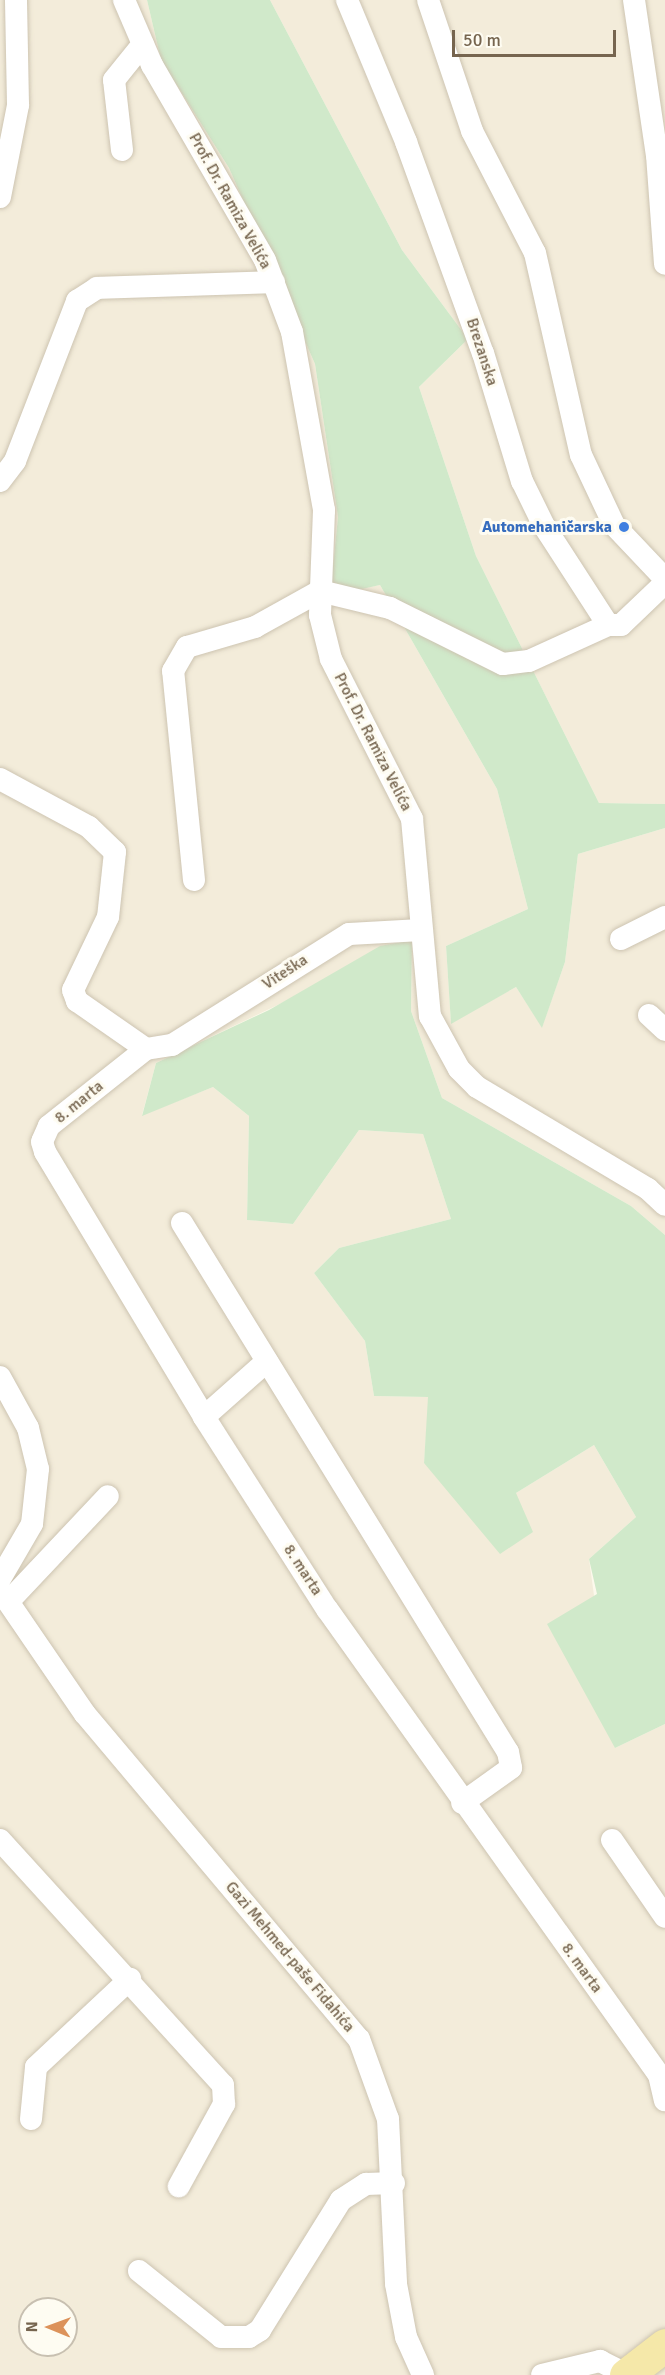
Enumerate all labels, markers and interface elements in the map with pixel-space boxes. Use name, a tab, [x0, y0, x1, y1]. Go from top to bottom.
scale bar	[455, 18, 618, 56]
text: 50 m	[463, 29, 501, 51]
street label: Prof. Dr. Ramiza Velića	[185, 130, 275, 272]
street label: Brezanska	[462, 316, 502, 388]
place label: Automehaničarska	[482, 517, 612, 537]
marker: Automehaničarska	[617, 520, 631, 534]
street label: Prof. Dr. Ramiza Velića	[330, 670, 416, 814]
street label: Viteška	[259, 950, 311, 994]
street label: 8. marta	[51, 1077, 107, 1127]
street label: 8. marta	[279, 1541, 327, 1599]
street label: Gazi Mehmed-paše Fidahića	[221, 1878, 359, 2036]
street label: 8. marta	[557, 1939, 607, 1997]
north arrow	[18, 2297, 78, 2357]
text: N	[22, 2321, 42, 2332]

